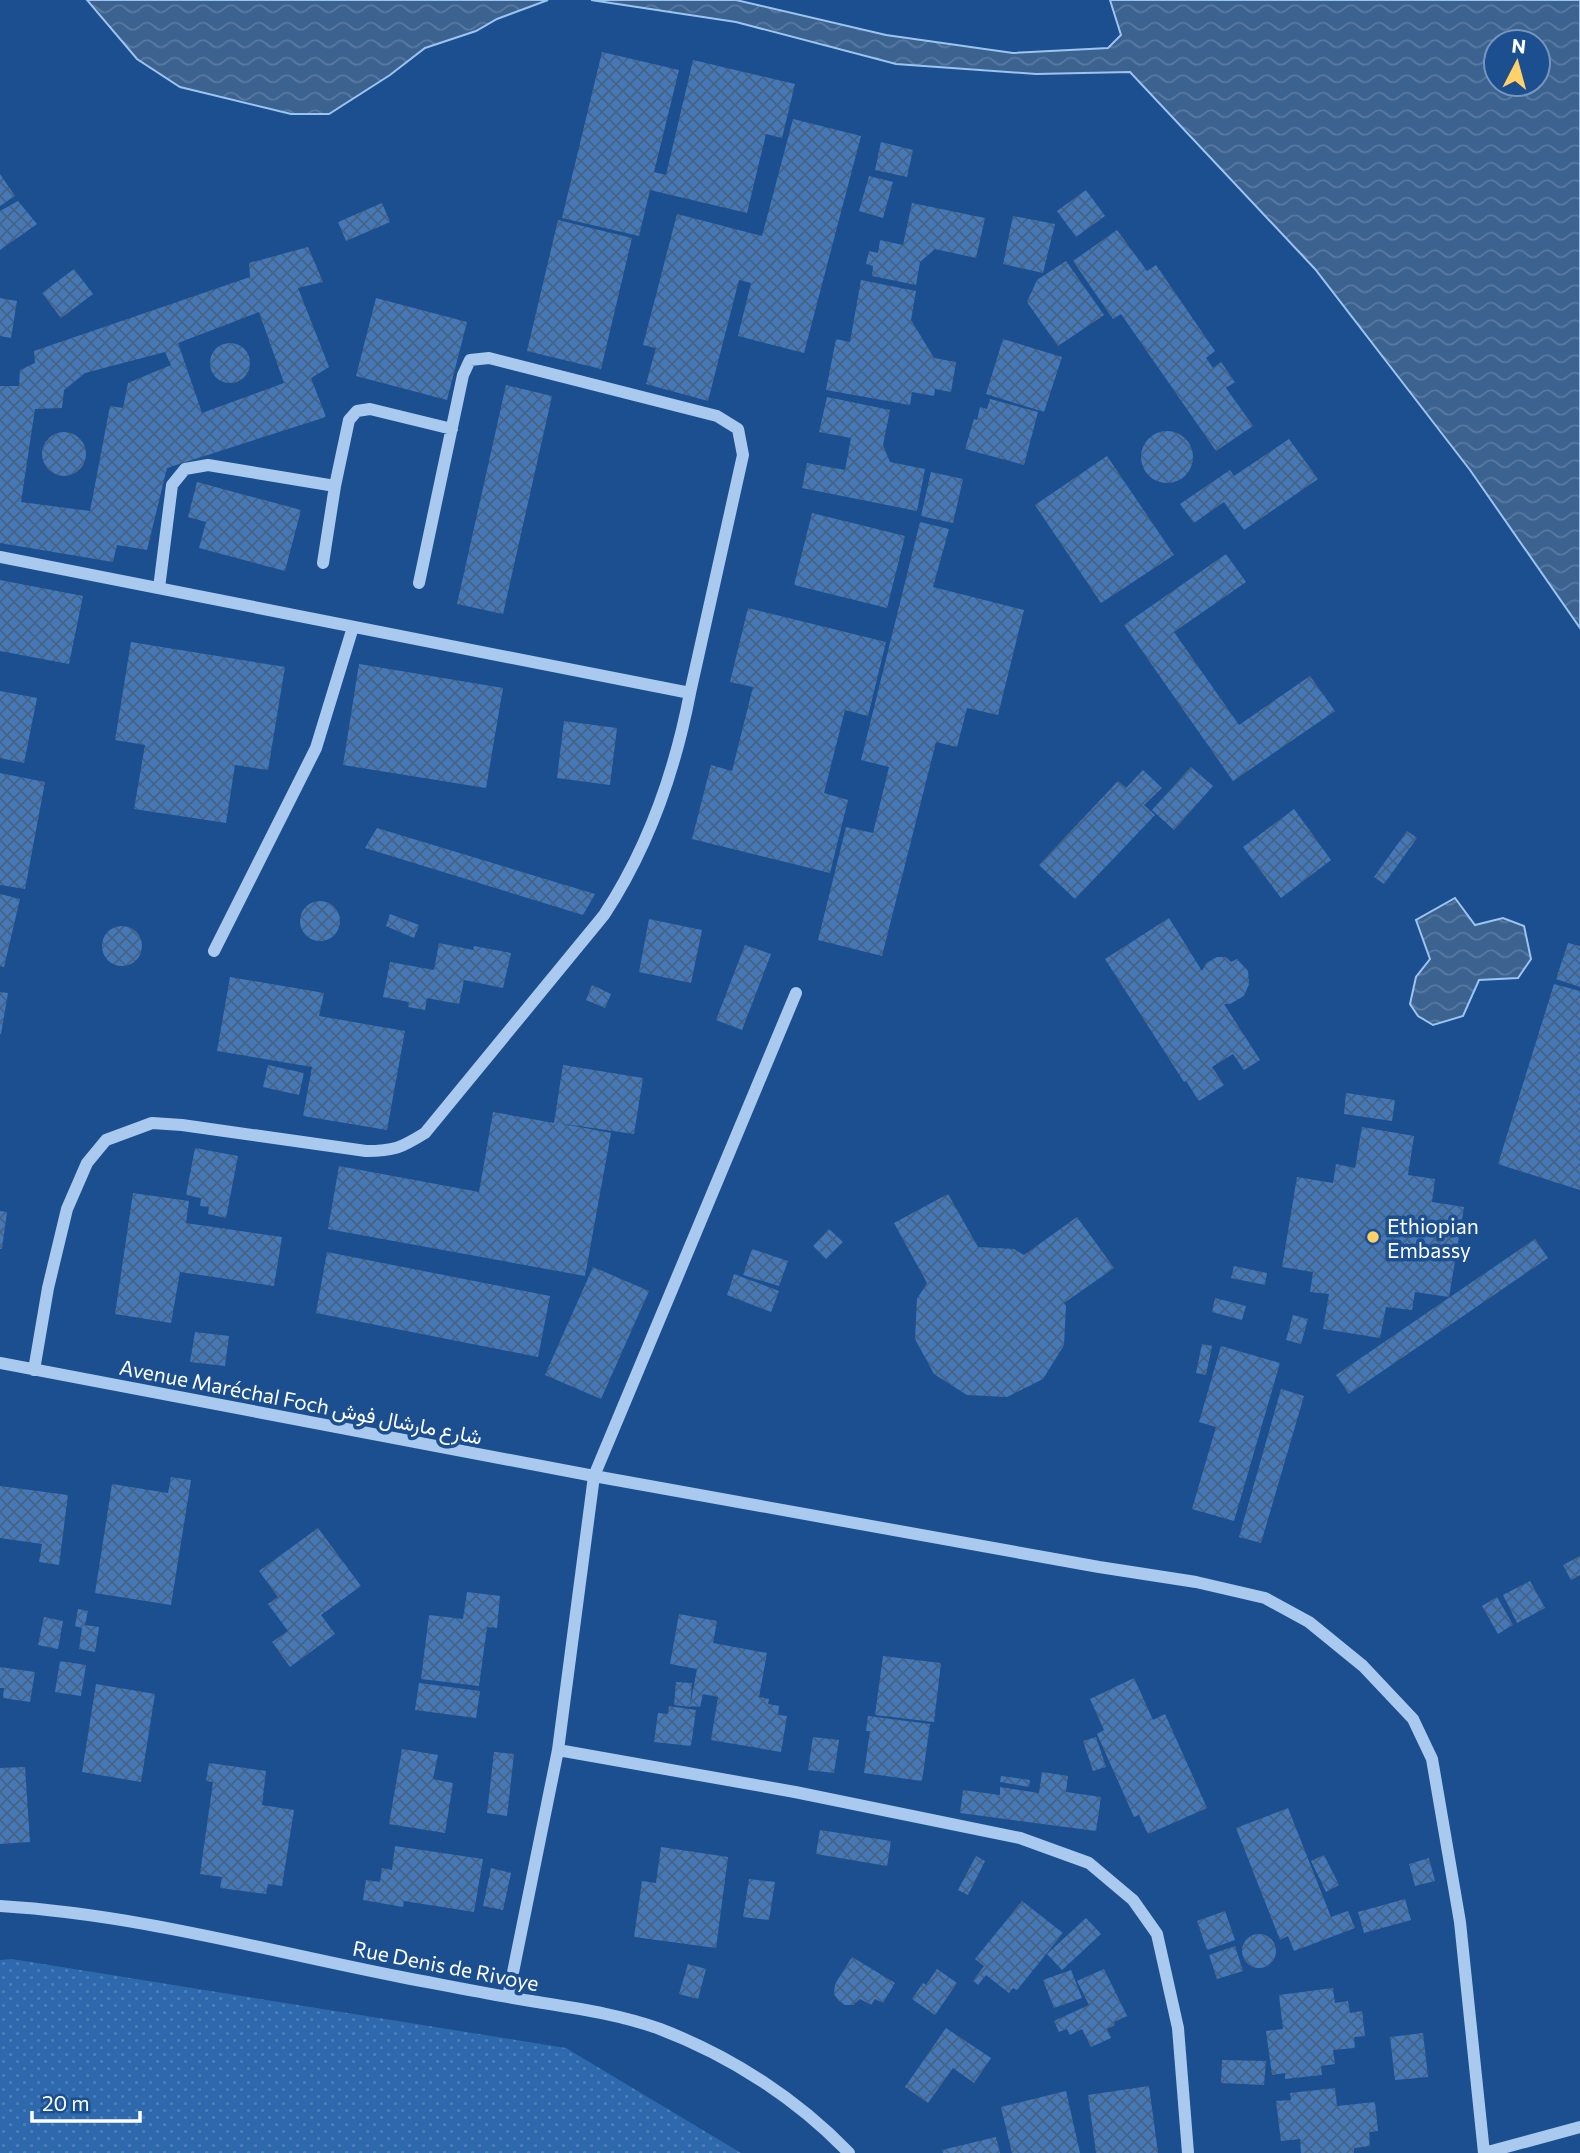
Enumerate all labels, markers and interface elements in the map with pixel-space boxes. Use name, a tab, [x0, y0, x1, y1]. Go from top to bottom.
north arrow	[1482, 28, 1552, 98]
text: N	[1511, 33, 1527, 58]
place label: Ethiopian Embassy	[1387, 1213, 1479, 1262]
marker: Ethiopian Embassy	[1365, 1229, 1381, 1245]
street label: Avenue Maréchal Foch شارع مارشال فوش	[117, 1354, 485, 1451]
street label: Rue Denis de Rivoye	[351, 1935, 541, 1995]
scale bar	[32, 2080, 140, 2124]
text: 20 m	[42, 2090, 90, 2115]

